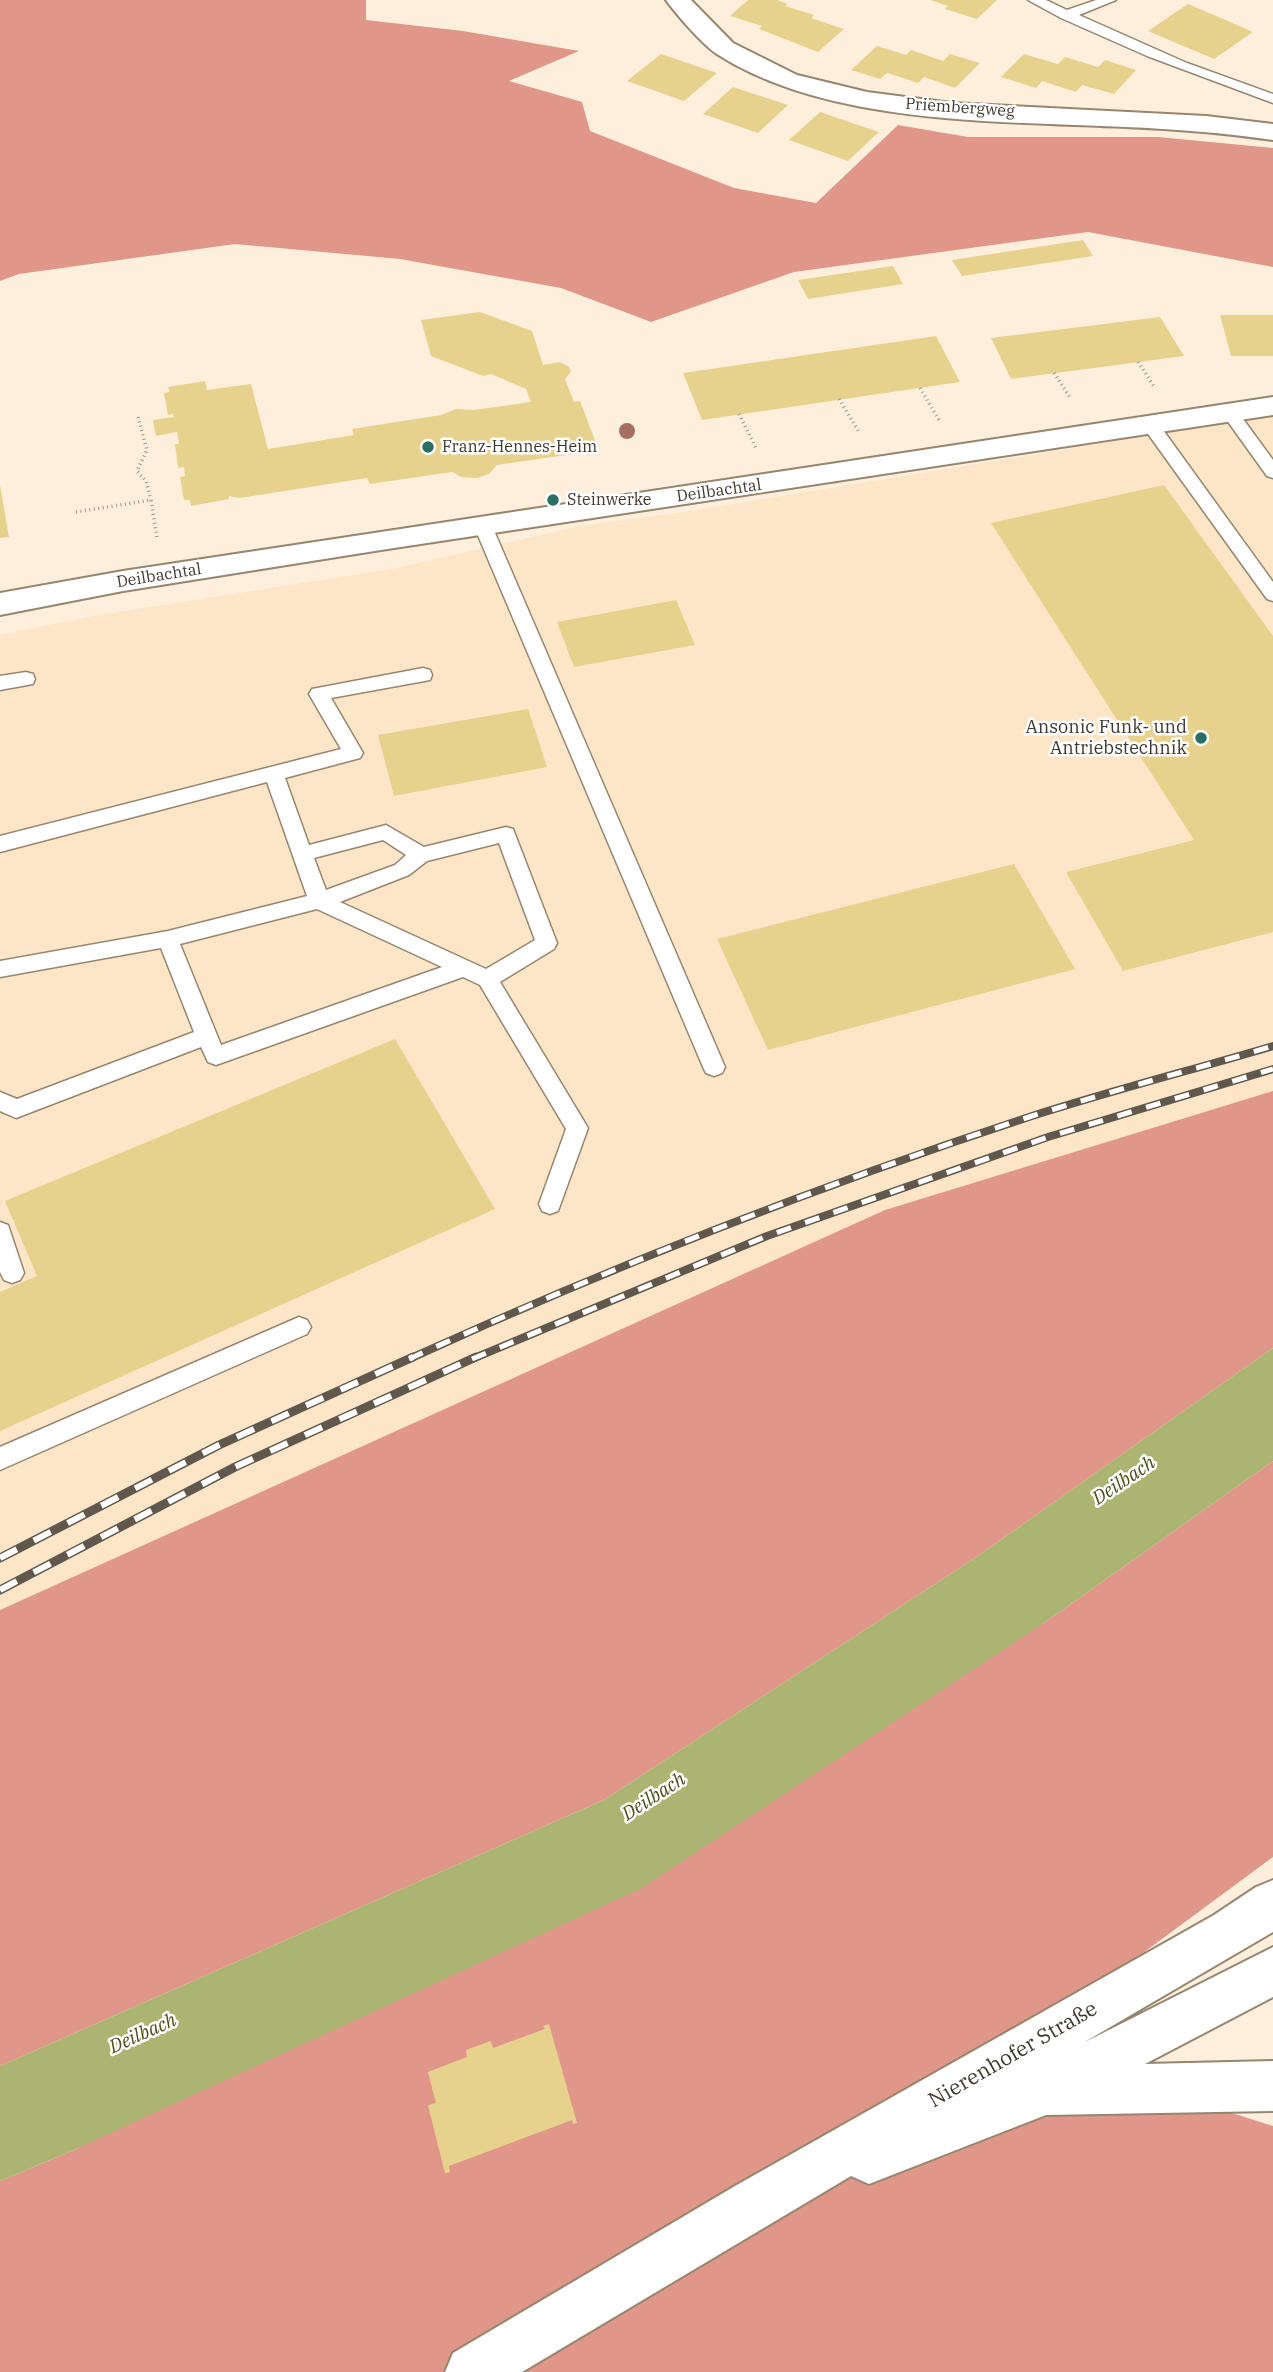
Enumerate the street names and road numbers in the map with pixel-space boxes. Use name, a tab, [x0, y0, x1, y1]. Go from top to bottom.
street label: Priembergweg	[905, 95, 1015, 121]
street label: Deilbachtal	[675, 476, 763, 506]
street label: Deilbachtal	[115, 560, 203, 592]
street label: Nierenhofer Straße	[924, 1996, 1102, 2114]

